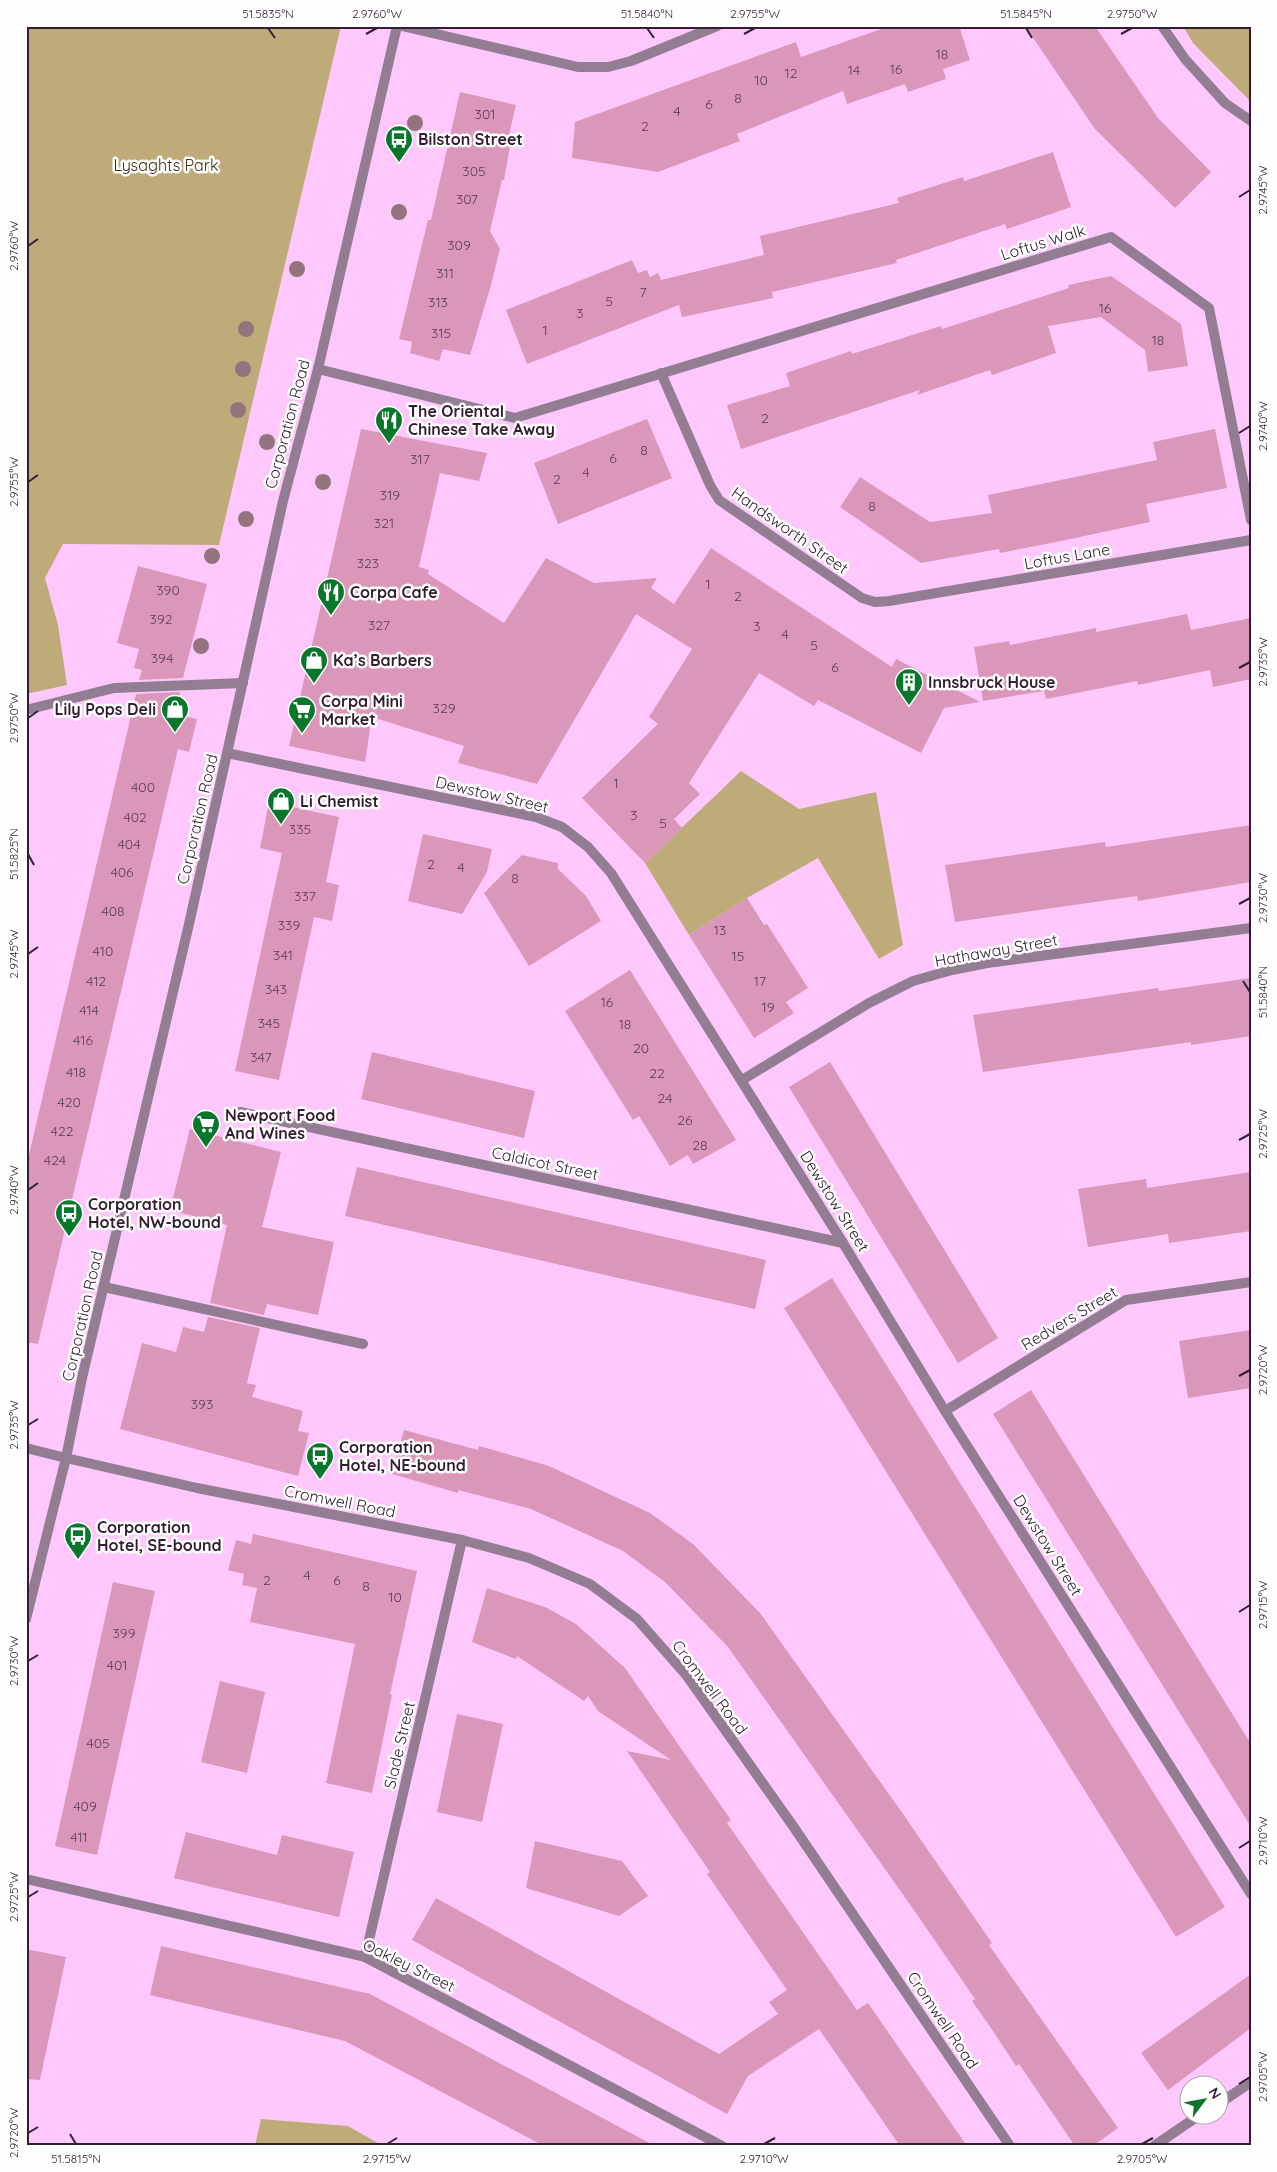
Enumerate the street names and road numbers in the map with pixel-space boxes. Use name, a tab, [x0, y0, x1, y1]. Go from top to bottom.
street label: Loftus Walk	[998, 220, 1088, 264]
street label: Corporation Road	[260, 357, 314, 491]
street label: Handsworth Street	[728, 482, 852, 578]
street label: Loftus Lane	[1022, 539, 1112, 573]
street label: Corporation Road	[172, 752, 222, 886]
street label: Dewstow Street	[434, 771, 550, 817]
street label: Hathaway Street	[933, 929, 1059, 971]
street label: Caldicot Street	[490, 1142, 600, 1184]
street label: Dewstow Street	[796, 1147, 874, 1255]
street label: Corporation Road	[57, 1249, 107, 1383]
street label: Redvers Street	[1017, 1281, 1121, 1355]
street label: Cromwell Road	[283, 1480, 397, 1522]
street label: Dewstow Street	[1009, 1491, 1087, 1599]
street label: Cromwell Road	[668, 1636, 752, 1738]
street label: Slade Street	[379, 1699, 419, 1791]
street label: Oakley Street	[360, 1934, 458, 1996]
street label: Cromwell Road	[903, 1968, 983, 2072]

